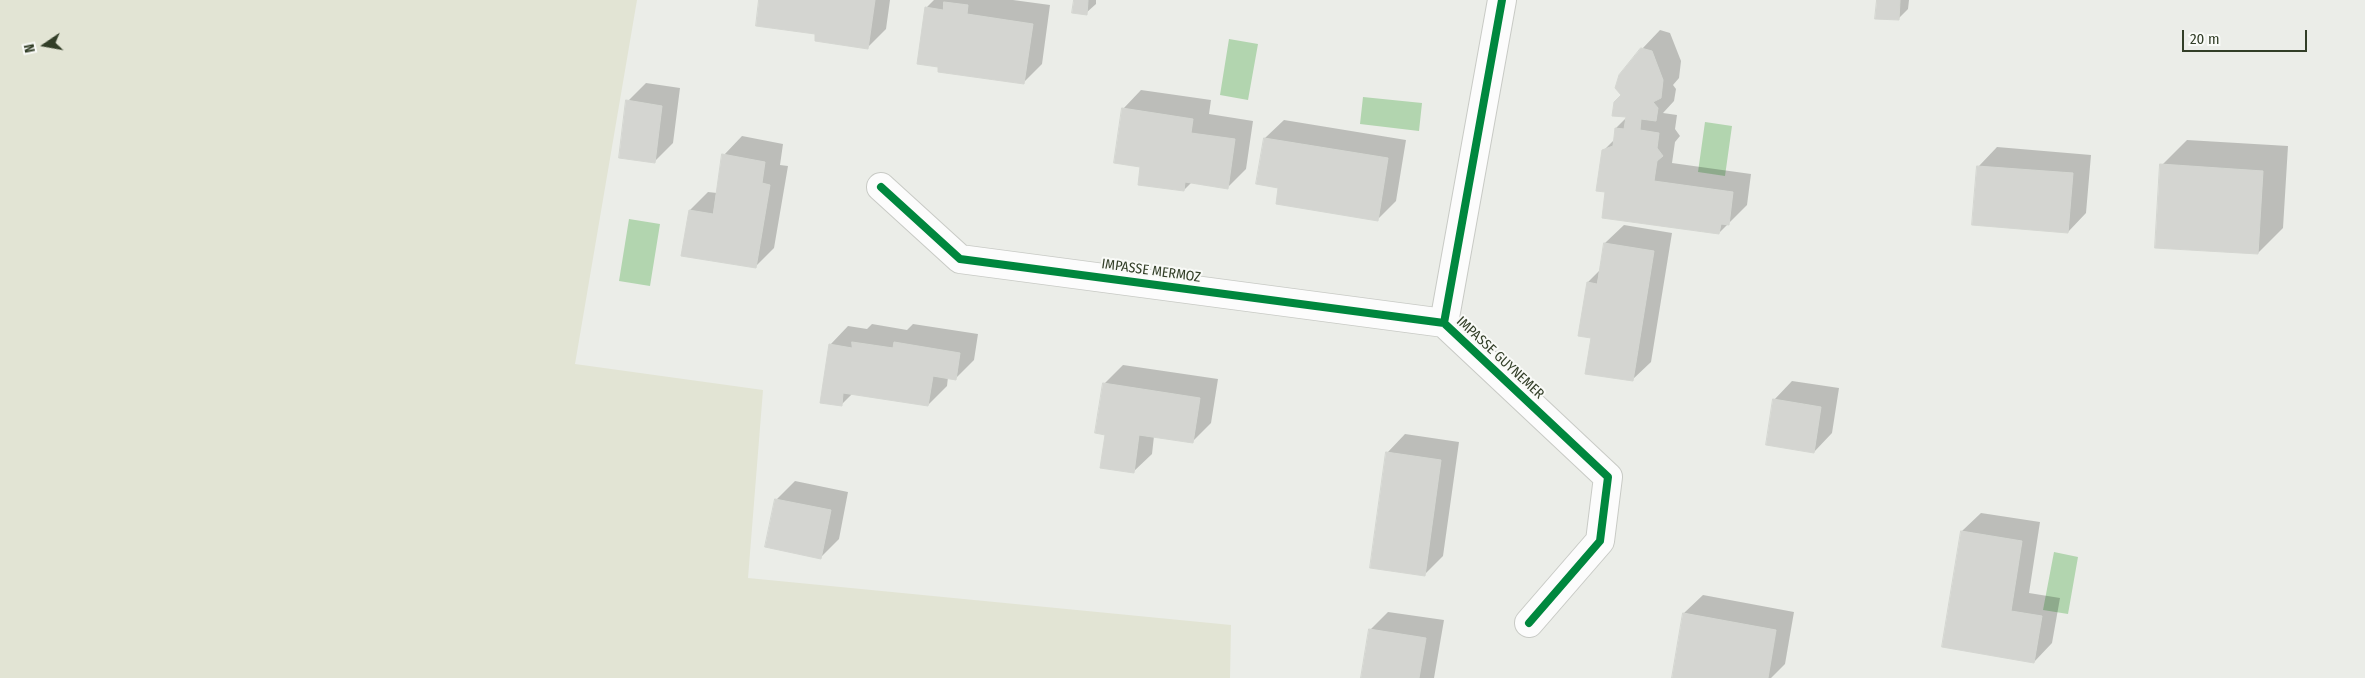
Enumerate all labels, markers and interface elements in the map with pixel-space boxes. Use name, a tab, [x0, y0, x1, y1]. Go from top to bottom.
north arrow	[20, 20, 70, 70]
scale bar	[2185, 20, 2310, 52]
text: 20 m	[2190, 30, 2220, 48]
text: N	[21, 42, 39, 54]
street label: IMPASSE MERMOZ	[1100, 256, 1202, 286]
street label: IMPASSE GUYNEMER	[1453, 313, 1547, 403]

